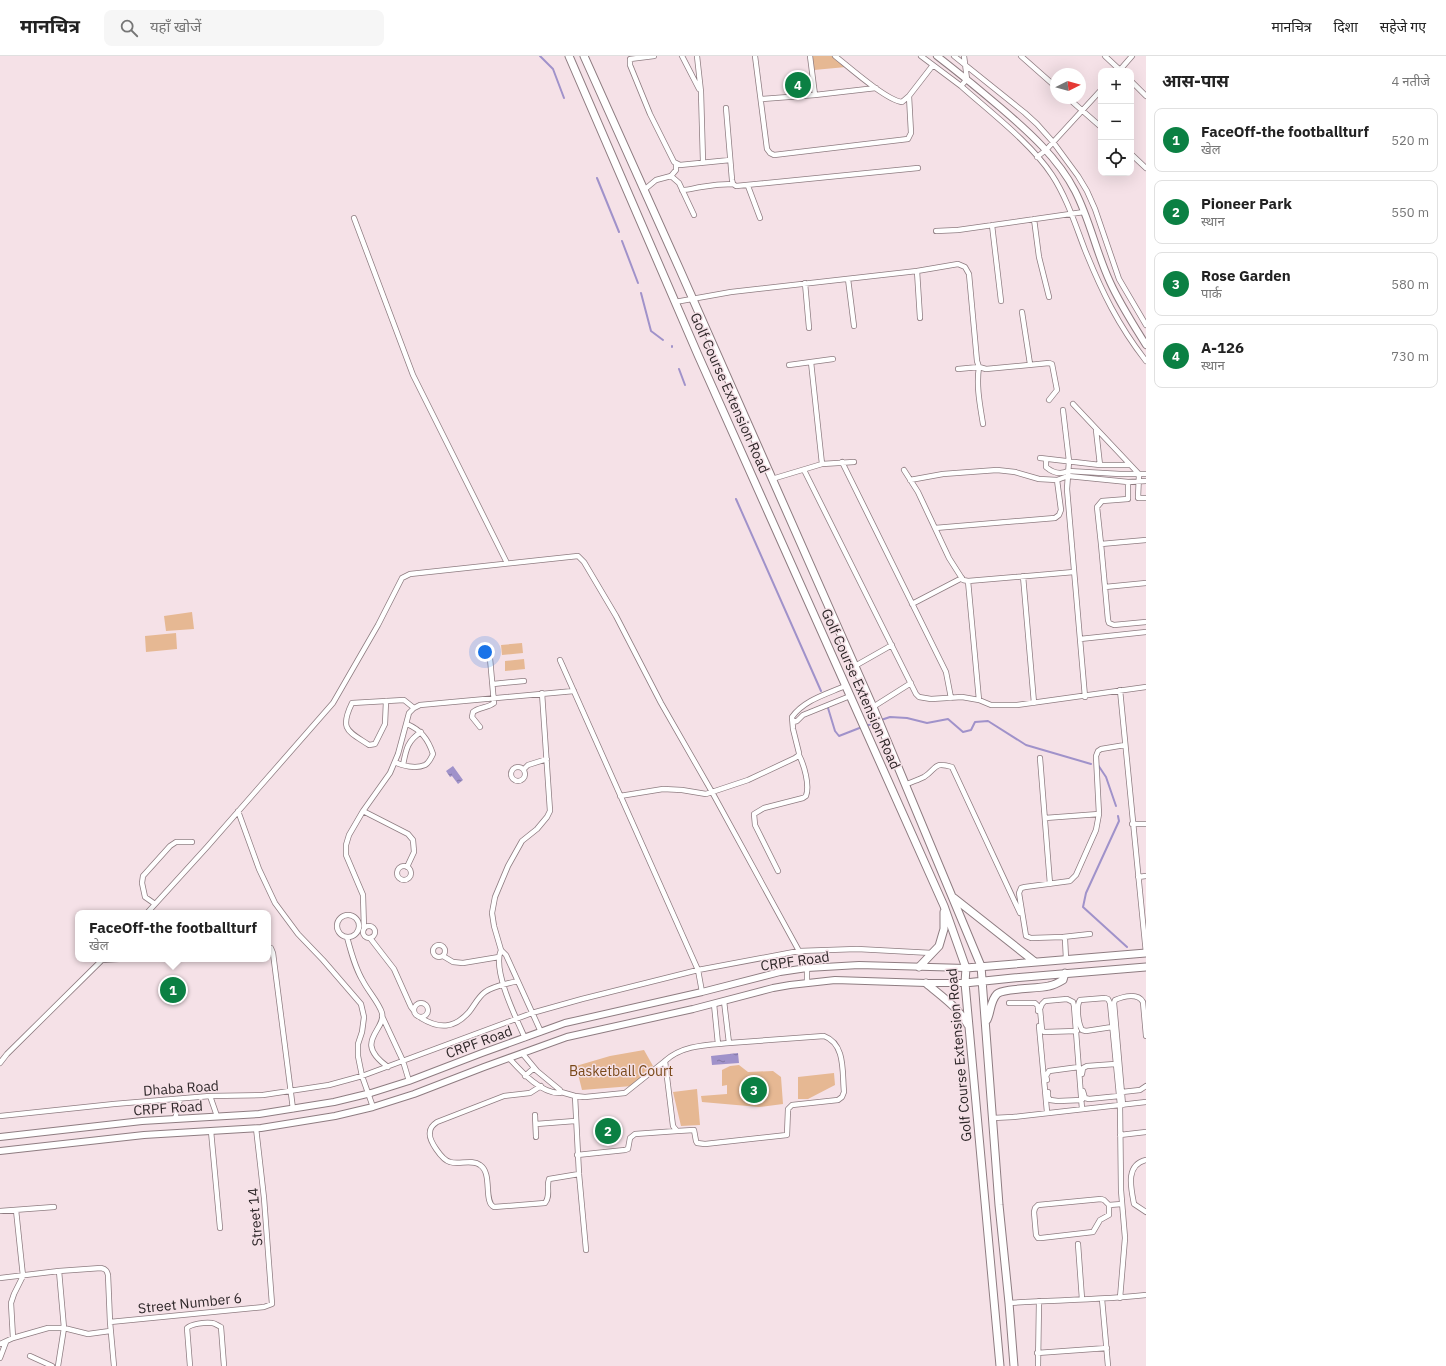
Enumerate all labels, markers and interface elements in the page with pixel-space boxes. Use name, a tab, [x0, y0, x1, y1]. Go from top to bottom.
search box	[104, 10, 384, 46]
text: मानचित्र	[20, 14, 80, 38]
icon: search	[118, 17, 140, 39]
text: यहाँ खोजें	[150, 17, 201, 36]
text: मानचित्र	[1272, 18, 1312, 36]
text: दिशा	[1334, 18, 1358, 36]
text: सहेजे गए	[1380, 18, 1426, 36]
north arrow	[1050, 68, 1086, 104]
map controls	[1098, 68, 1134, 176]
button: +	[1098, 68, 1134, 104]
pin: 4	[785, 70, 811, 100]
text: आस-पास	[1162, 70, 1229, 92]
text: 4 नतीजे	[1391, 73, 1430, 90]
button: −	[1098, 104, 1134, 140]
text: FaceOff-the footballturf	[1201, 122, 1369, 141]
text: 1	[1172, 132, 1180, 149]
text: 520 m	[1391, 132, 1429, 149]
button: locate	[1098, 140, 1134, 176]
text: खेल	[1201, 141, 1220, 158]
text: Pioneer Park	[1201, 194, 1292, 213]
text: 2	[1172, 204, 1180, 221]
text: 550 m	[1391, 204, 1429, 221]
text: स्थान	[1201, 213, 1225, 230]
text: Rose Garden	[1201, 266, 1291, 285]
text: 3	[1172, 276, 1180, 293]
text: 580 m	[1391, 276, 1429, 293]
text: पार्क	[1201, 285, 1222, 302]
street label: Golf Course Extension Road	[686, 310, 774, 476]
text: A-126	[1201, 338, 1244, 357]
text: 4	[1172, 348, 1180, 365]
text: 730 m	[1391, 348, 1429, 365]
text: स्थान	[1201, 357, 1225, 374]
street label: Golf Course Extension Road	[817, 606, 905, 772]
your location	[475, 642, 495, 662]
popup	[75, 910, 271, 962]
text: FaceOff-the footballturf	[89, 918, 257, 937]
text: खेल	[89, 937, 109, 954]
street label: CRPF Road	[759, 947, 831, 975]
street label: Golf Course Extension Road	[942, 968, 976, 1142]
pin: 1	[160, 975, 186, 1005]
street label: CRPF Road	[443, 1022, 515, 1062]
park label: Basketball Court	[569, 1062, 673, 1080]
pin: 3	[741, 1075, 767, 1105]
street label: Dhaba Road	[143, 1076, 219, 1100]
street label: CRPF Road	[133, 1097, 203, 1119]
pin: 2	[595, 1116, 621, 1146]
street label: Street 14	[243, 1187, 267, 1247]
street label: Street Number 6	[137, 1289, 243, 1317]

